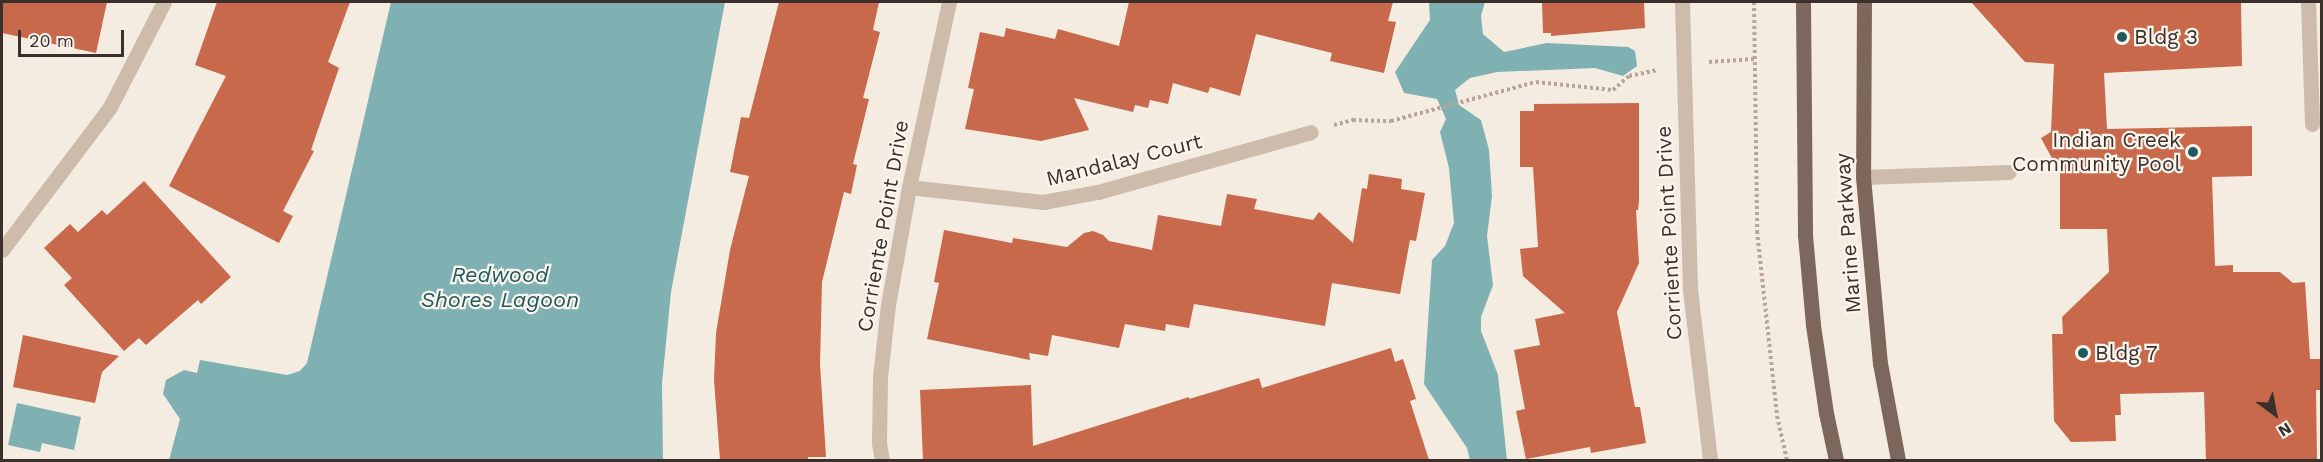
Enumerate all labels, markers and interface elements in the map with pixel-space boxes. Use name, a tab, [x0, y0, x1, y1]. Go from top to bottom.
scale bar	[21, 18, 128, 56]
place label: Bldg 3	[2134, 24, 2198, 50]
text: 20 m	[29, 30, 74, 51]
marker: Bldg 3	[2115, 30, 2129, 44]
street label: Corriente Point Drive	[852, 118, 914, 334]
street label: Corriente Point Drive	[1651, 125, 1687, 341]
place label: Indian Creek Community Pool	[2011, 127, 2181, 177]
street label: Mandalay Court	[1043, 128, 1205, 192]
marker: Indian Creek Community Pool	[2186, 145, 2200, 159]
street label: Marine Parkway	[1830, 152, 1866, 314]
water label: Redwood Shores Lagoon	[421, 261, 579, 312]
place label: Bldg 7	[2095, 340, 2158, 366]
marker: Bldg 7	[2076, 346, 2090, 360]
north arrow	[2245, 384, 2305, 444]
text: N	[2275, 418, 2295, 441]

